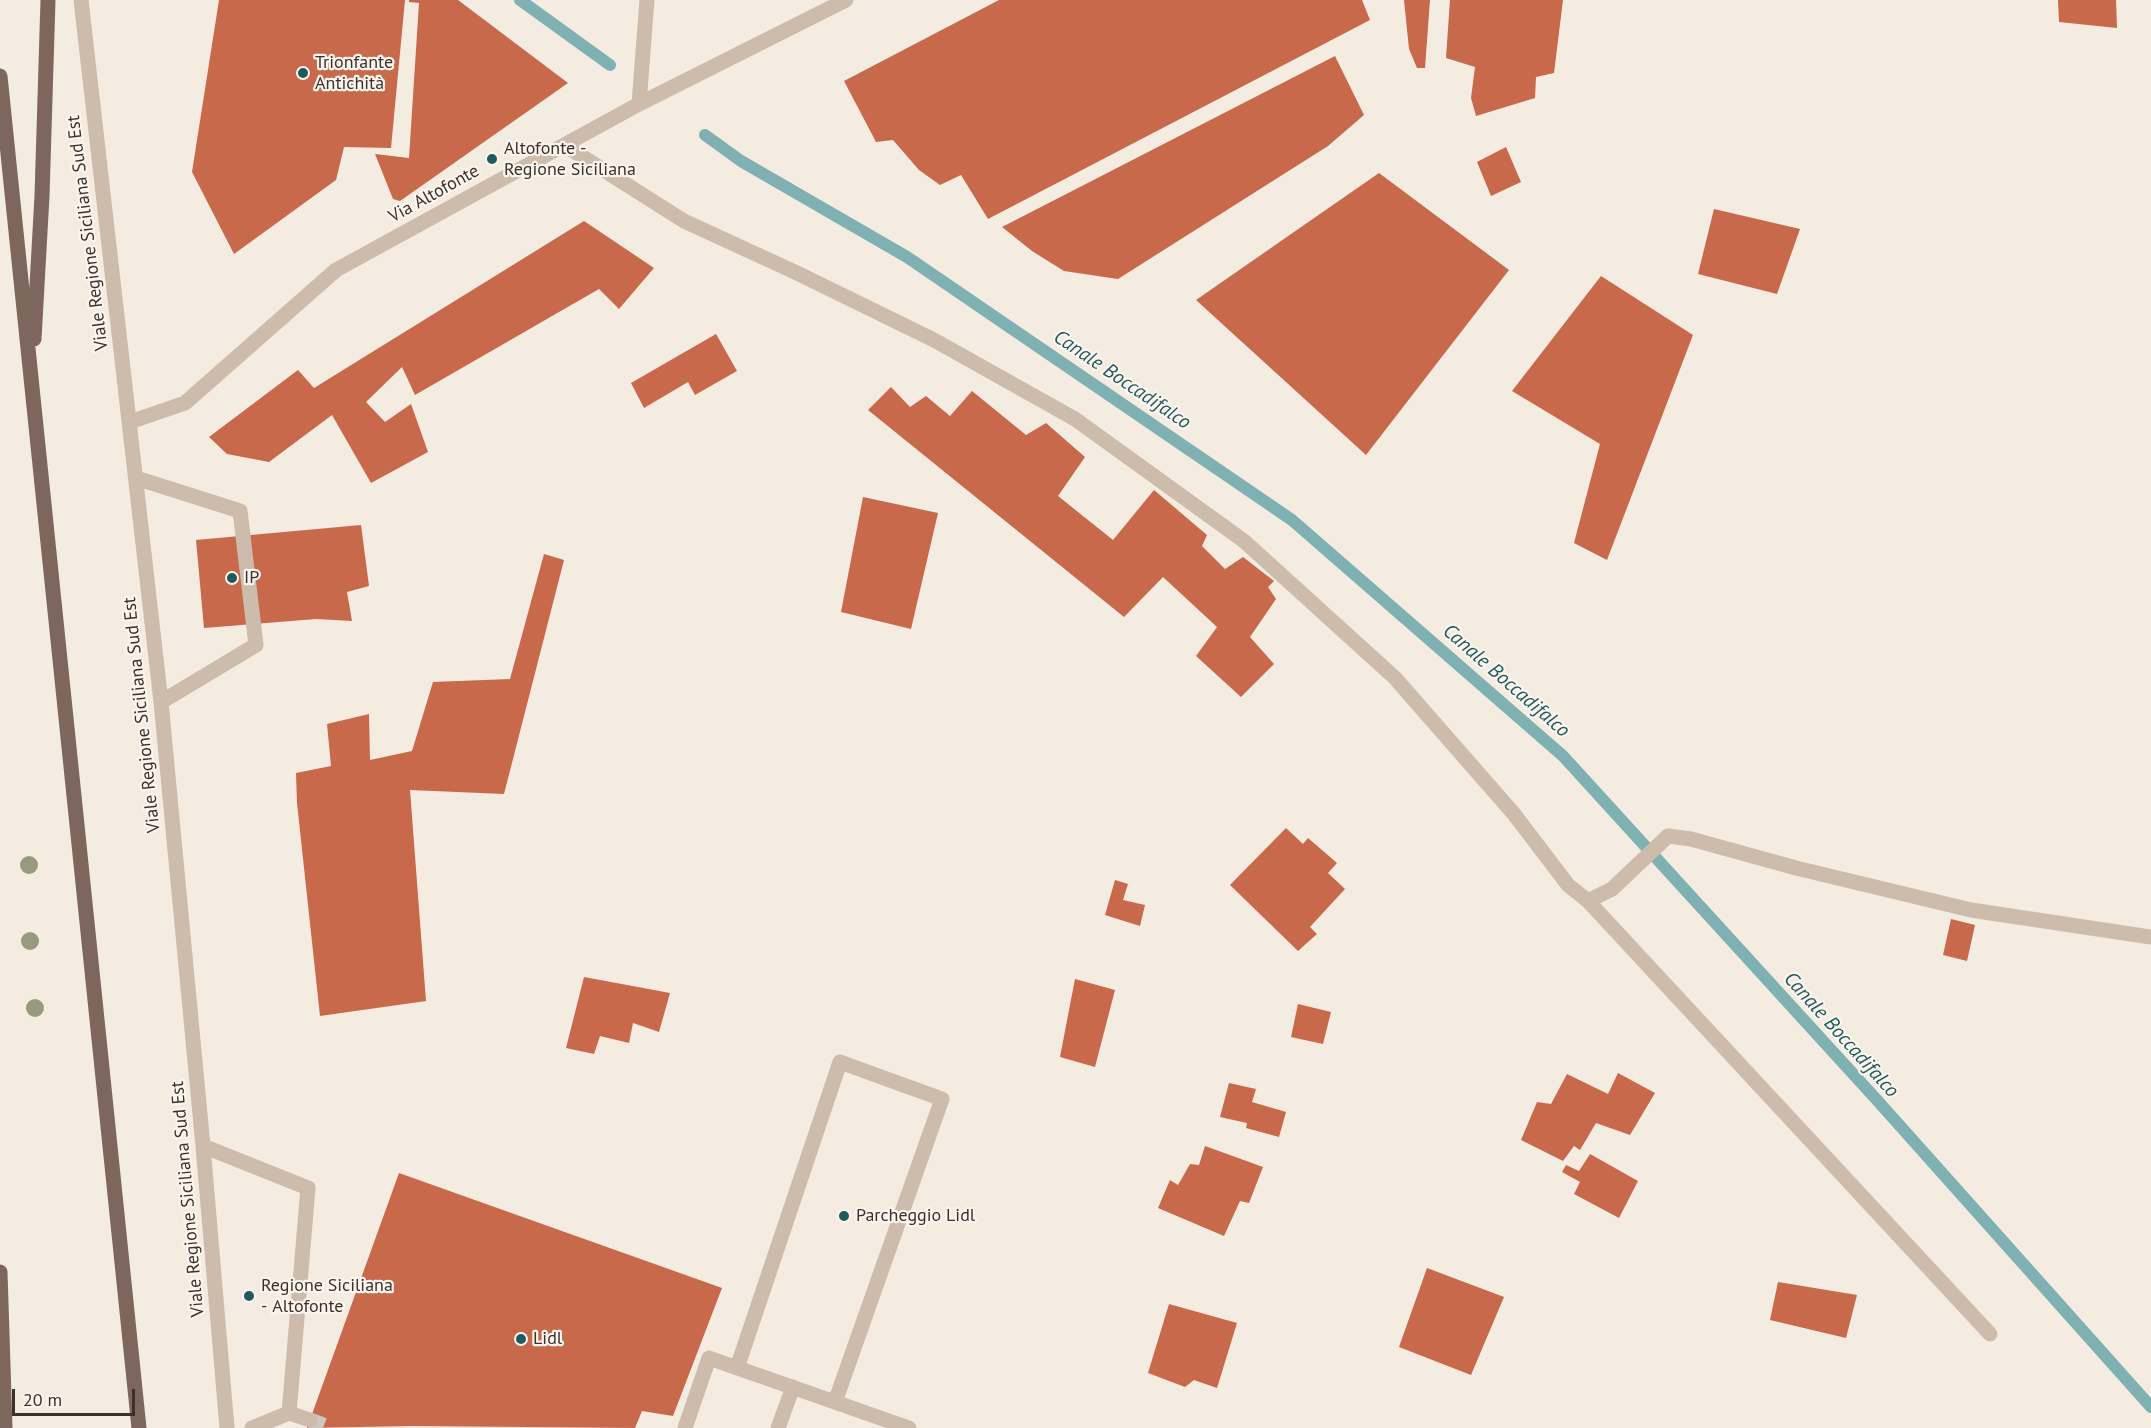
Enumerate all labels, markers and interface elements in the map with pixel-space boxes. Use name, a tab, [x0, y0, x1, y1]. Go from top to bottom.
place label: Trionfante Antichità	[315, 52, 393, 94]
marker: Trionfante Antichità	[296, 66, 310, 80]
street label: Viale Regione Siciliana Sud Est	[63, 114, 113, 352]
place label: Altofonte - Regione Siciliana	[504, 138, 636, 180]
marker: Altofonte - Regione Siciliana	[485, 152, 499, 166]
street label: Via Altofonte	[385, 160, 483, 228]
water label: Canale Boccadifalco	[1049, 325, 1195, 435]
place label: IP	[244, 567, 259, 589]
marker: IP	[225, 571, 239, 585]
street label: Viale Regione Siciliana Sud Est	[119, 596, 165, 834]
water label: Canale Boccadifalco	[1438, 619, 1574, 743]
water label: Canale Boccadifalco	[1778, 967, 1904, 1103]
street label: Viale Regione Siciliana Sud Est	[167, 1080, 209, 1318]
place label: Parcheggio Lidl	[856, 1205, 975, 1227]
marker: Parcheggio Lidl	[837, 1209, 851, 1223]
place label: Regione Siciliana - Altofonte	[261, 1275, 393, 1318]
marker: Regione Siciliana - Altofonte	[242, 1289, 256, 1303]
place label: Lidl	[533, 1328, 562, 1350]
marker: Lidl	[514, 1332, 528, 1346]
scale bar	[15, 1377, 138, 1415]
text: 20 m	[23, 1388, 62, 1411]

